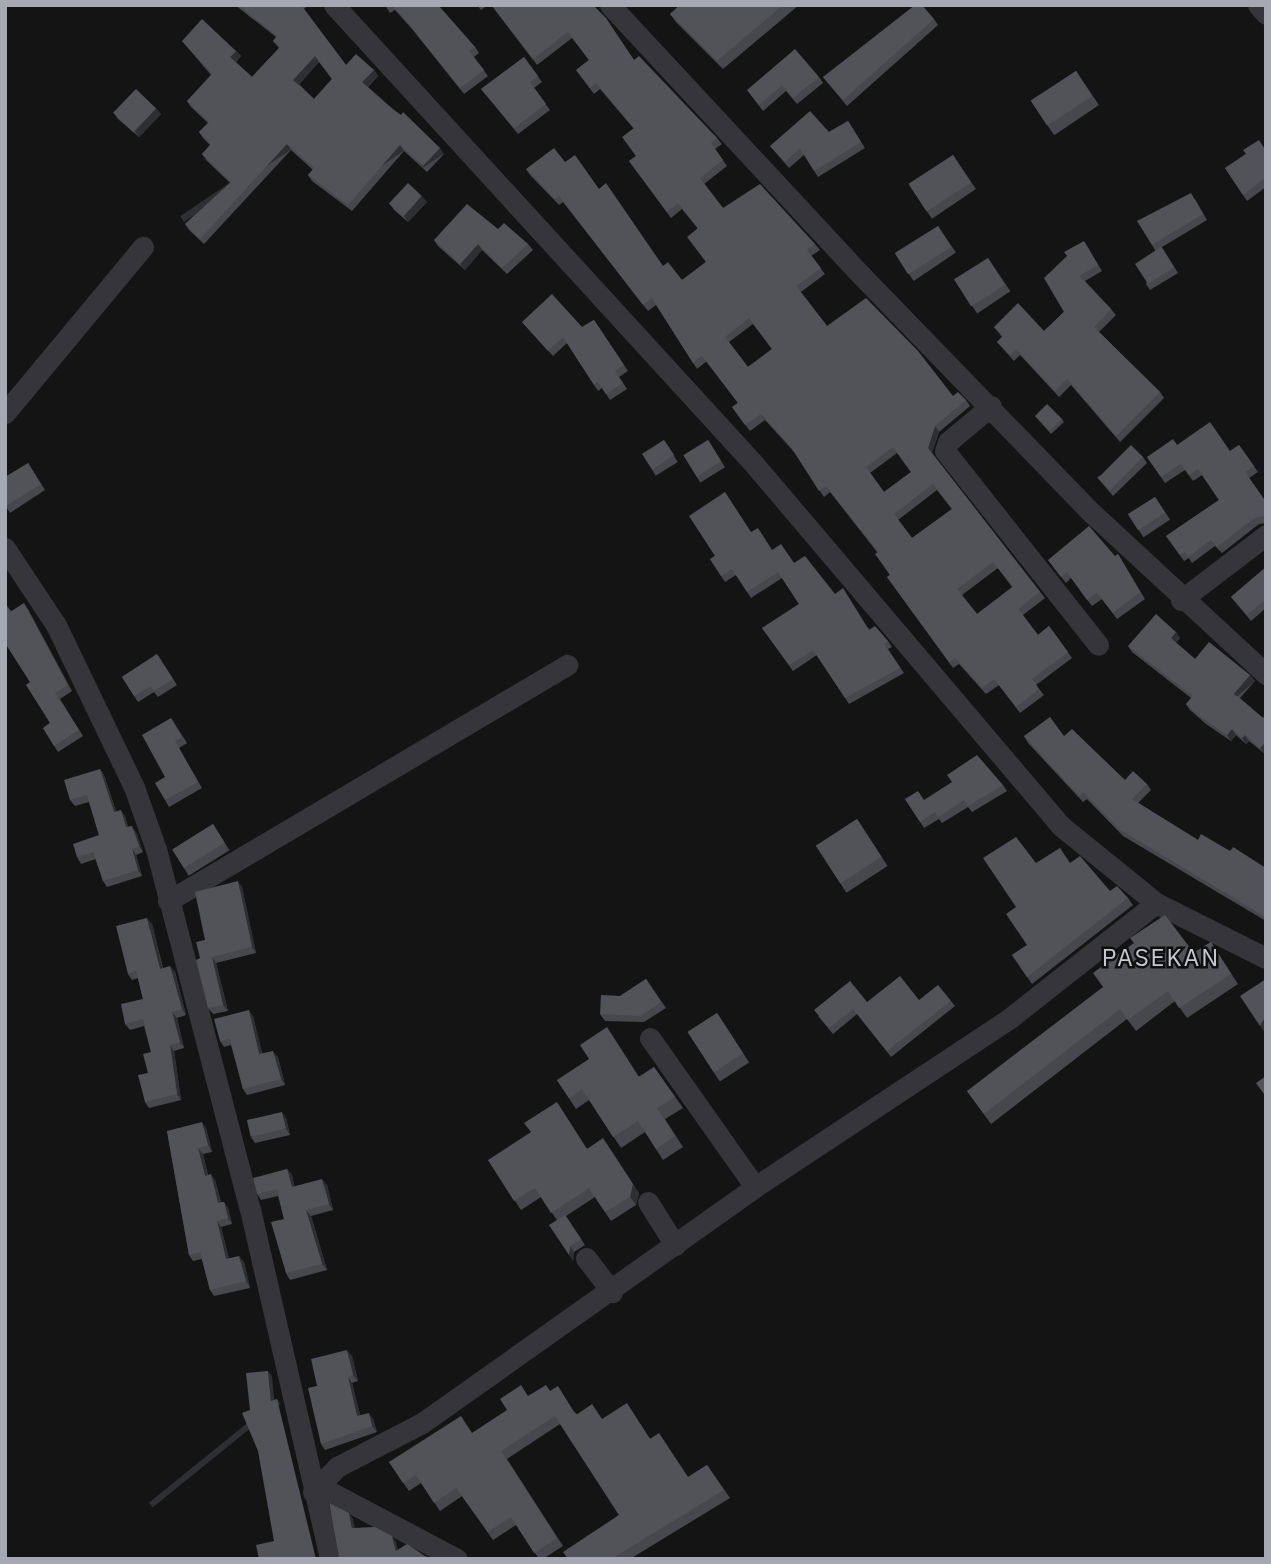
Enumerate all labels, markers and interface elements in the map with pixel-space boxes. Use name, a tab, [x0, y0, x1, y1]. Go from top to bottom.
district label: PASEKAN	[1103, 944, 1219, 972]

